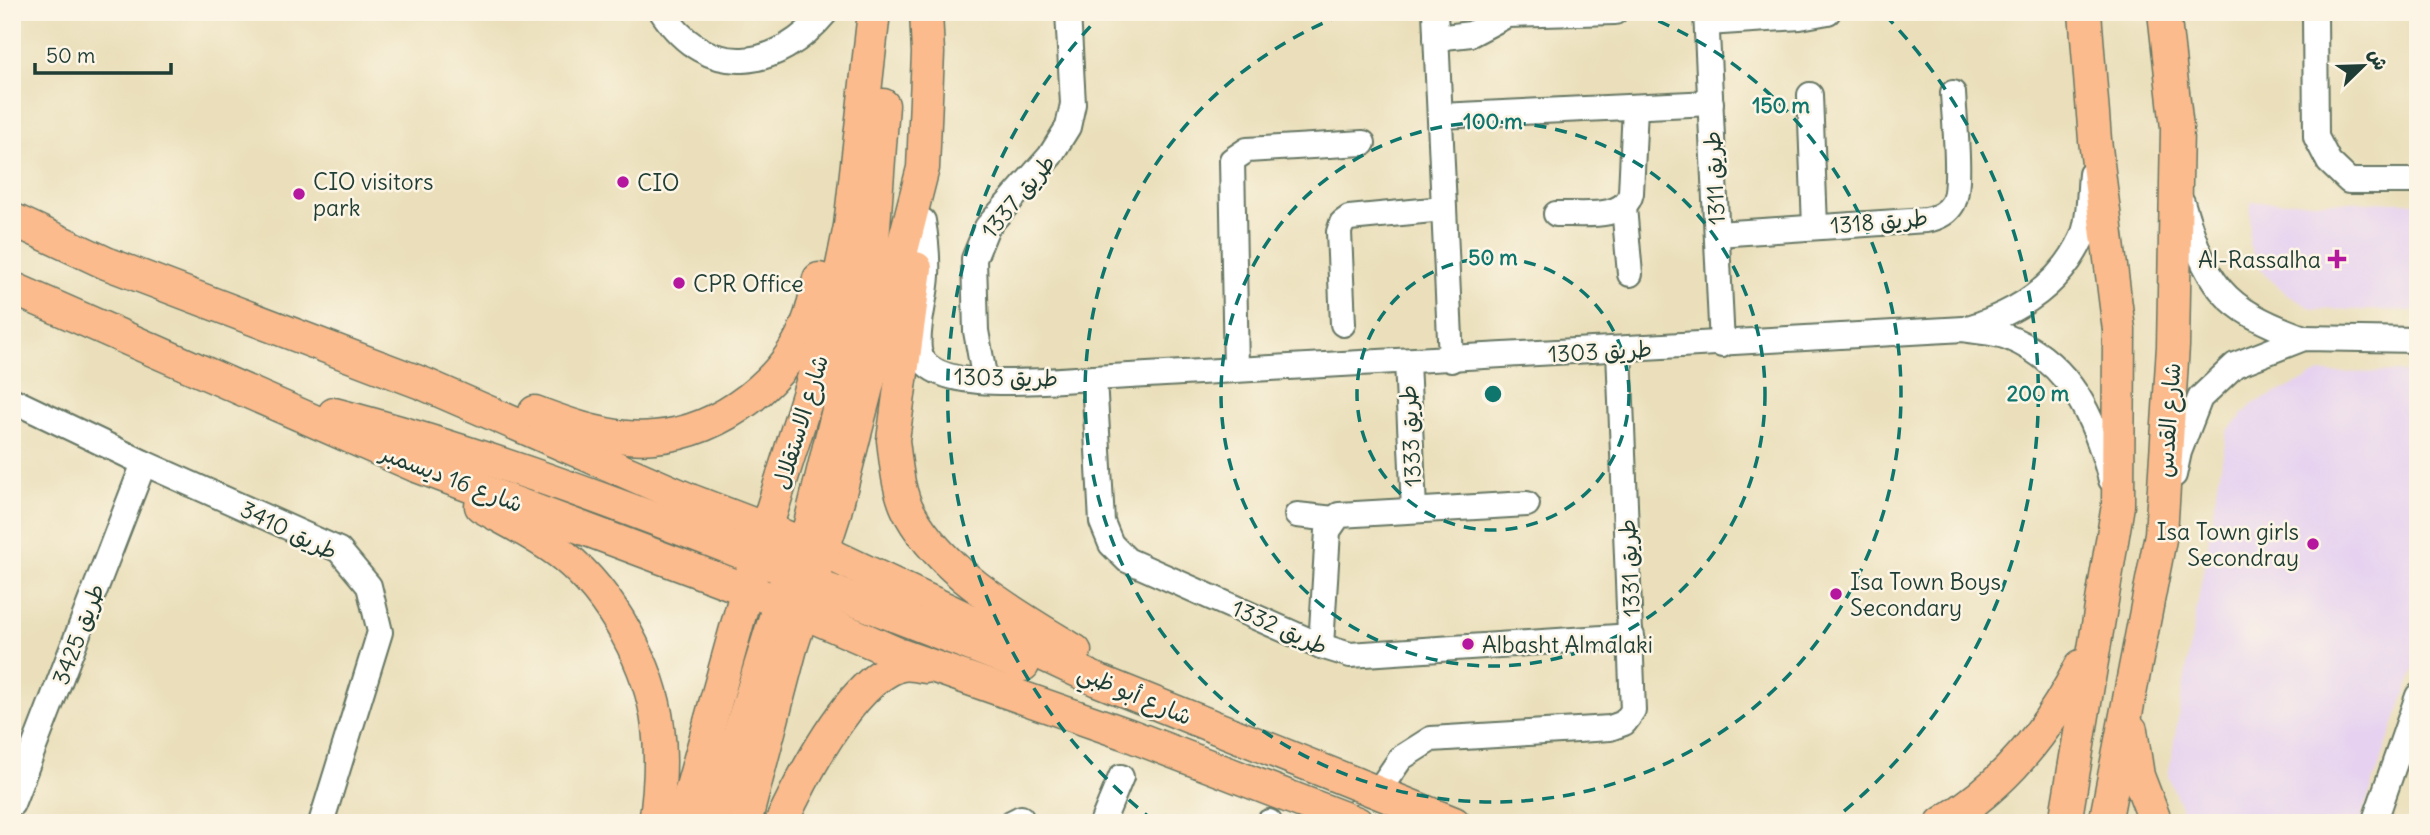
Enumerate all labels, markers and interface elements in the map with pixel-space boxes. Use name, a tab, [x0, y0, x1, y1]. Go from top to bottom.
scale bar	[35, 32, 172, 76]
north arrow	[2328, 32, 2398, 102]
text: 50 m	[46, 42, 95, 69]
text: ش	[2364, 45, 2394, 74]
text: 150 m	[1752, 92, 1810, 119]
text: 100 m	[1463, 108, 1523, 135]
street label: طريق 1311	[1697, 130, 1731, 226]
street label: طريق 1337	[975, 148, 1061, 244]
place label: CIO visitors park	[313, 167, 434, 222]
place label: CIO	[637, 168, 680, 197]
marker: CIO	[615, 174, 631, 190]
marker: CIO visitors park	[291, 186, 307, 202]
street label: طريق 1318	[1829, 202, 1929, 240]
text: 50 m	[1468, 244, 1518, 271]
place label: Al-Rassalha	[2198, 245, 2321, 274]
marker: Al-Rassalha	[2327, 249, 2347, 269]
place label: CPR Office	[693, 269, 804, 298]
marker: CPR Office	[671, 275, 687, 291]
street label: طريق 1303	[1547, 334, 1653, 368]
street label: شارع الاستقلال	[766, 351, 836, 493]
street label: طريق 1303	[954, 362, 1058, 392]
street label: شارع القدس	[2150, 362, 2188, 479]
text: 200 m	[2007, 380, 2070, 407]
centre of rings	[1481, 382, 1505, 406]
street label: طريق 1333	[1393, 384, 1427, 488]
street label: شارع 16 ديسمبر	[374, 437, 527, 520]
street label: طريق 3410	[236, 494, 342, 566]
place label: Isa Town girls Secondray	[2157, 517, 2299, 572]
street label: طريق 1331	[1612, 518, 1646, 618]
marker: Isa Town girls Secondray	[2305, 536, 2321, 552]
place label: Isa Town Boys Secondary	[1850, 567, 2001, 622]
street label: طريق 3425	[45, 579, 111, 689]
marker: Isa Town Boys Secondary	[1828, 586, 1844, 602]
street label: طريق 1332	[1228, 593, 1332, 661]
place label: Albasht Almalaki	[1482, 630, 1653, 659]
marker: Albasht Almalaki	[1460, 636, 1476, 652]
street label: شارع أبو ظبي	[1071, 657, 1196, 737]

